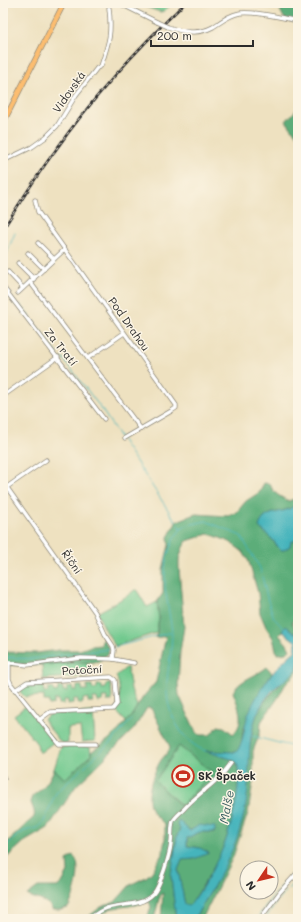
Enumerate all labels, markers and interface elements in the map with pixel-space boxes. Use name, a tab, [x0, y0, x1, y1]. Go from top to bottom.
scale bar	[151, 22, 253, 48]
text: 200 m	[157, 27, 192, 43]
street label: Vidovská	[49, 68, 89, 116]
street label: Pod Drahou	[105, 294, 153, 354]
street label: Za Tratí	[42, 325, 81, 369]
street label: Říční	[59, 547, 86, 577]
street label: Potoční	[61, 661, 103, 678]
sports icon: SK Špaček	[170, 763, 196, 789]
place label: SK Špaček	[198, 768, 256, 783]
water label: Malše	[215, 789, 237, 825]
north arrow	[239, 860, 279, 900]
text: N	[242, 878, 259, 894]

